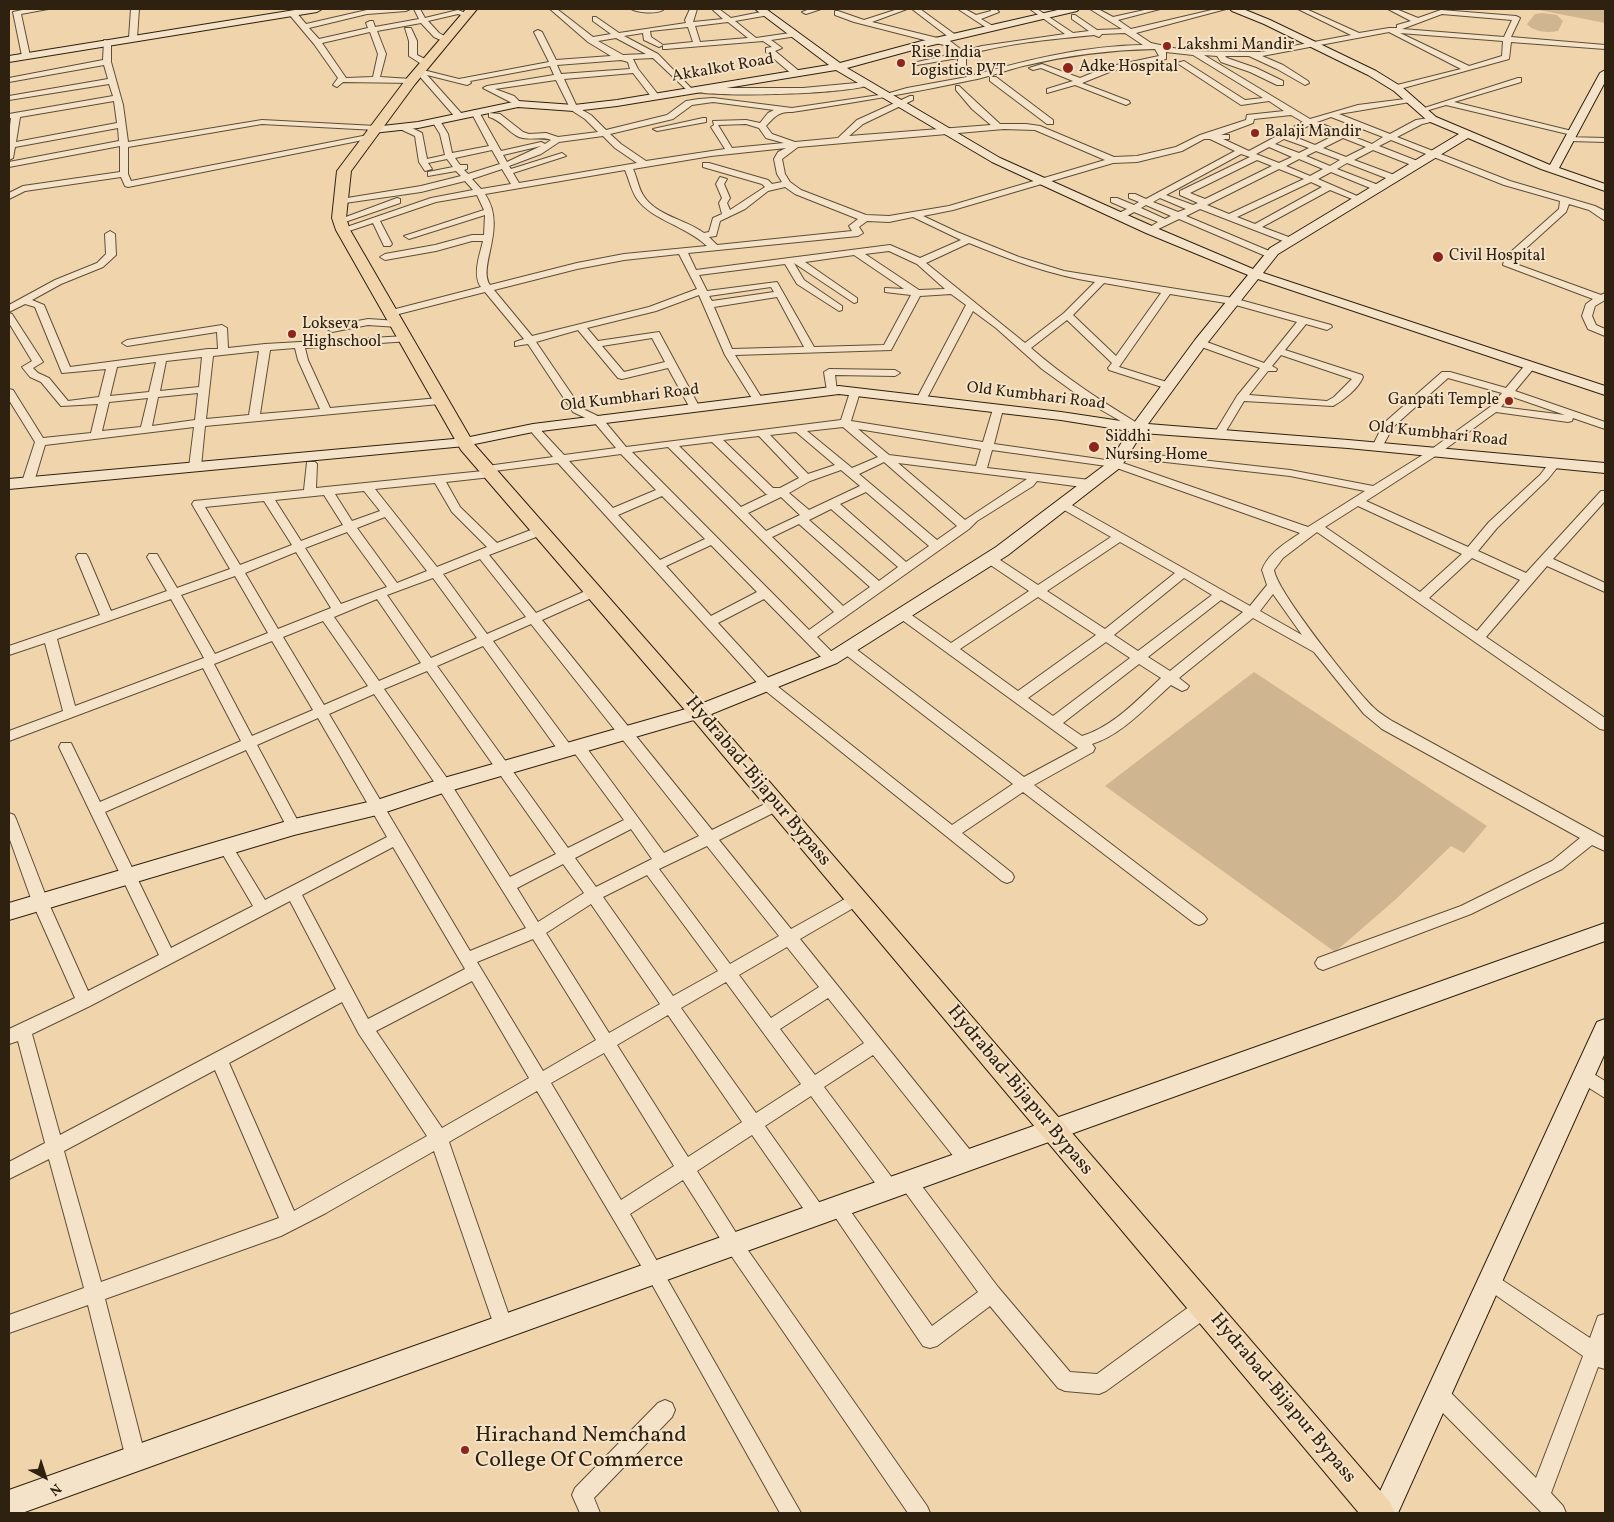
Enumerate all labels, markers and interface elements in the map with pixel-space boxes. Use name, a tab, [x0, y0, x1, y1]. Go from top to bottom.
place label: Lakshmi Mandir	[1177, 36, 1294, 56]
marker: Lakshmi Mandir	[1161, 40, 1173, 52]
place label: Rise India Logistics PVT	[911, 44, 1006, 82]
street label: Akkalkot Road	[670, 51, 776, 87]
marker: Rise India Logistics PVT	[895, 57, 907, 69]
place label: Adke Hospital	[1079, 58, 1178, 78]
marker: Adke Hospital	[1061, 61, 1075, 75]
place label: Balaji Mandir	[1265, 123, 1361, 143]
marker: Balaji Mandir	[1249, 127, 1261, 139]
place label: Civil Hospital	[1449, 247, 1545, 267]
marker: Civil Hospital	[1431, 250, 1445, 264]
place label: Lokseva Highschool	[302, 315, 381, 353]
marker: Lokseva Highschool	[286, 328, 298, 340]
street label: Old Kumbhari Road	[966, 379, 1106, 415]
street label: Old Kumbhari Road	[560, 381, 700, 417]
place label: Ganpati Temple	[1388, 391, 1499, 411]
marker: Ganpati Temple	[1503, 395, 1515, 407]
street label: Old Kumbhari Road	[1368, 418, 1508, 452]
place label: Siddhi Nursing Home	[1105, 428, 1207, 466]
marker: Siddhi Nursing Home	[1087, 440, 1101, 454]
street label: Hydrabad-Bijapur Bypass	[679, 692, 835, 872]
street label: Hydrabad-Bijapur Bypass	[941, 1001, 1097, 1181]
street label: Hydrabad-Bijapur Bypass	[1204, 1309, 1360, 1489]
place label: Hirachand Nemchand College Of Commerce	[475, 1424, 687, 1475]
marker: Hirachand Nemchand College Of Commerce	[459, 1444, 471, 1456]
north arrow	[20, 1452, 70, 1502]
text: N	[45, 1478, 65, 1499]

